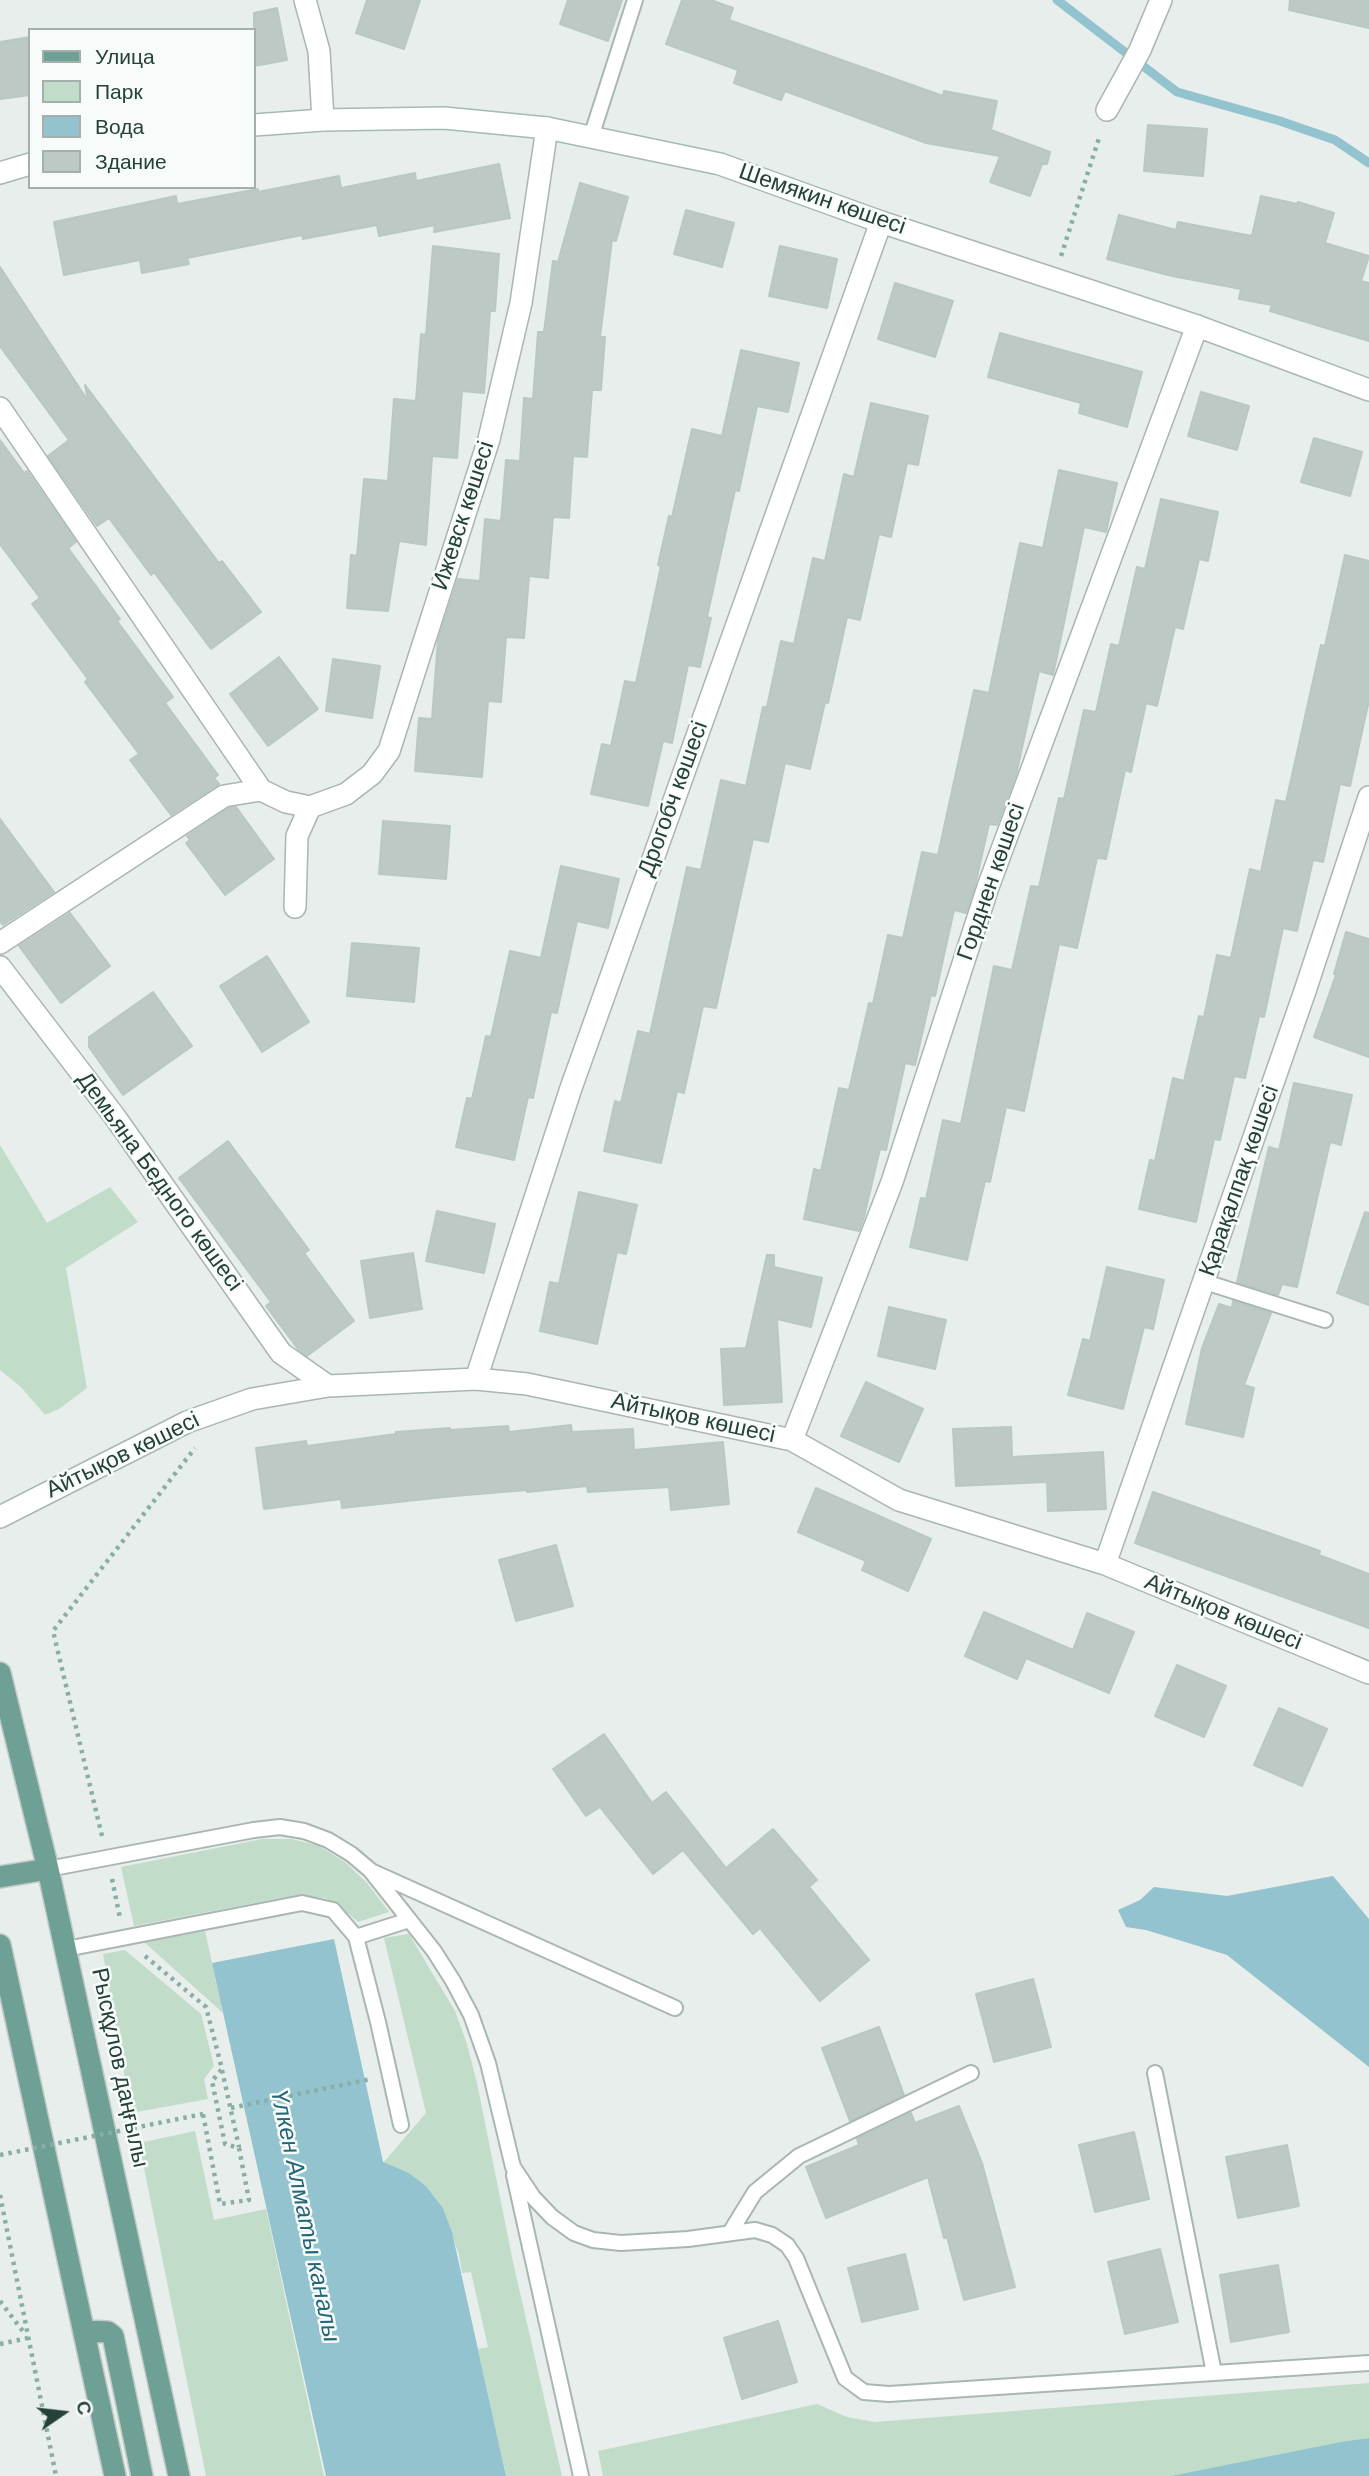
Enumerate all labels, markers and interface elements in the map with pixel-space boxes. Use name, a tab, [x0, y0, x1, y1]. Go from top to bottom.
legend	[28, 28, 256, 189]
text: Улица	[95, 43, 155, 71]
text: Парк	[95, 78, 143, 106]
text: Вода	[95, 113, 144, 141]
text: Здание	[95, 148, 167, 176]
street label: Шемякин көшесі	[735, 159, 909, 241]
street label: Ижевск көшесі	[427, 438, 501, 594]
street label: Дрогобч көшесі	[633, 718, 715, 880]
street label: Горднен көшесі	[952, 800, 1032, 964]
street label: Демьяна Бедного көшесі	[70, 1067, 248, 1297]
street label: Қарақалпақ көшесі	[1194, 1082, 1286, 1280]
street label: Айтықов көшесі	[608, 1388, 778, 1450]
street label: Айтықов көшесі	[42, 1407, 204, 1505]
street label: Айтықов көшесі	[1140, 1569, 1306, 1657]
street label: Рысқұлов даңғылы	[84, 1966, 154, 2170]
water label: Үлкен Алматы каналы	[263, 2087, 345, 2345]
north arrow	[28, 2378, 98, 2448]
text: С	[70, 2398, 98, 2417]

